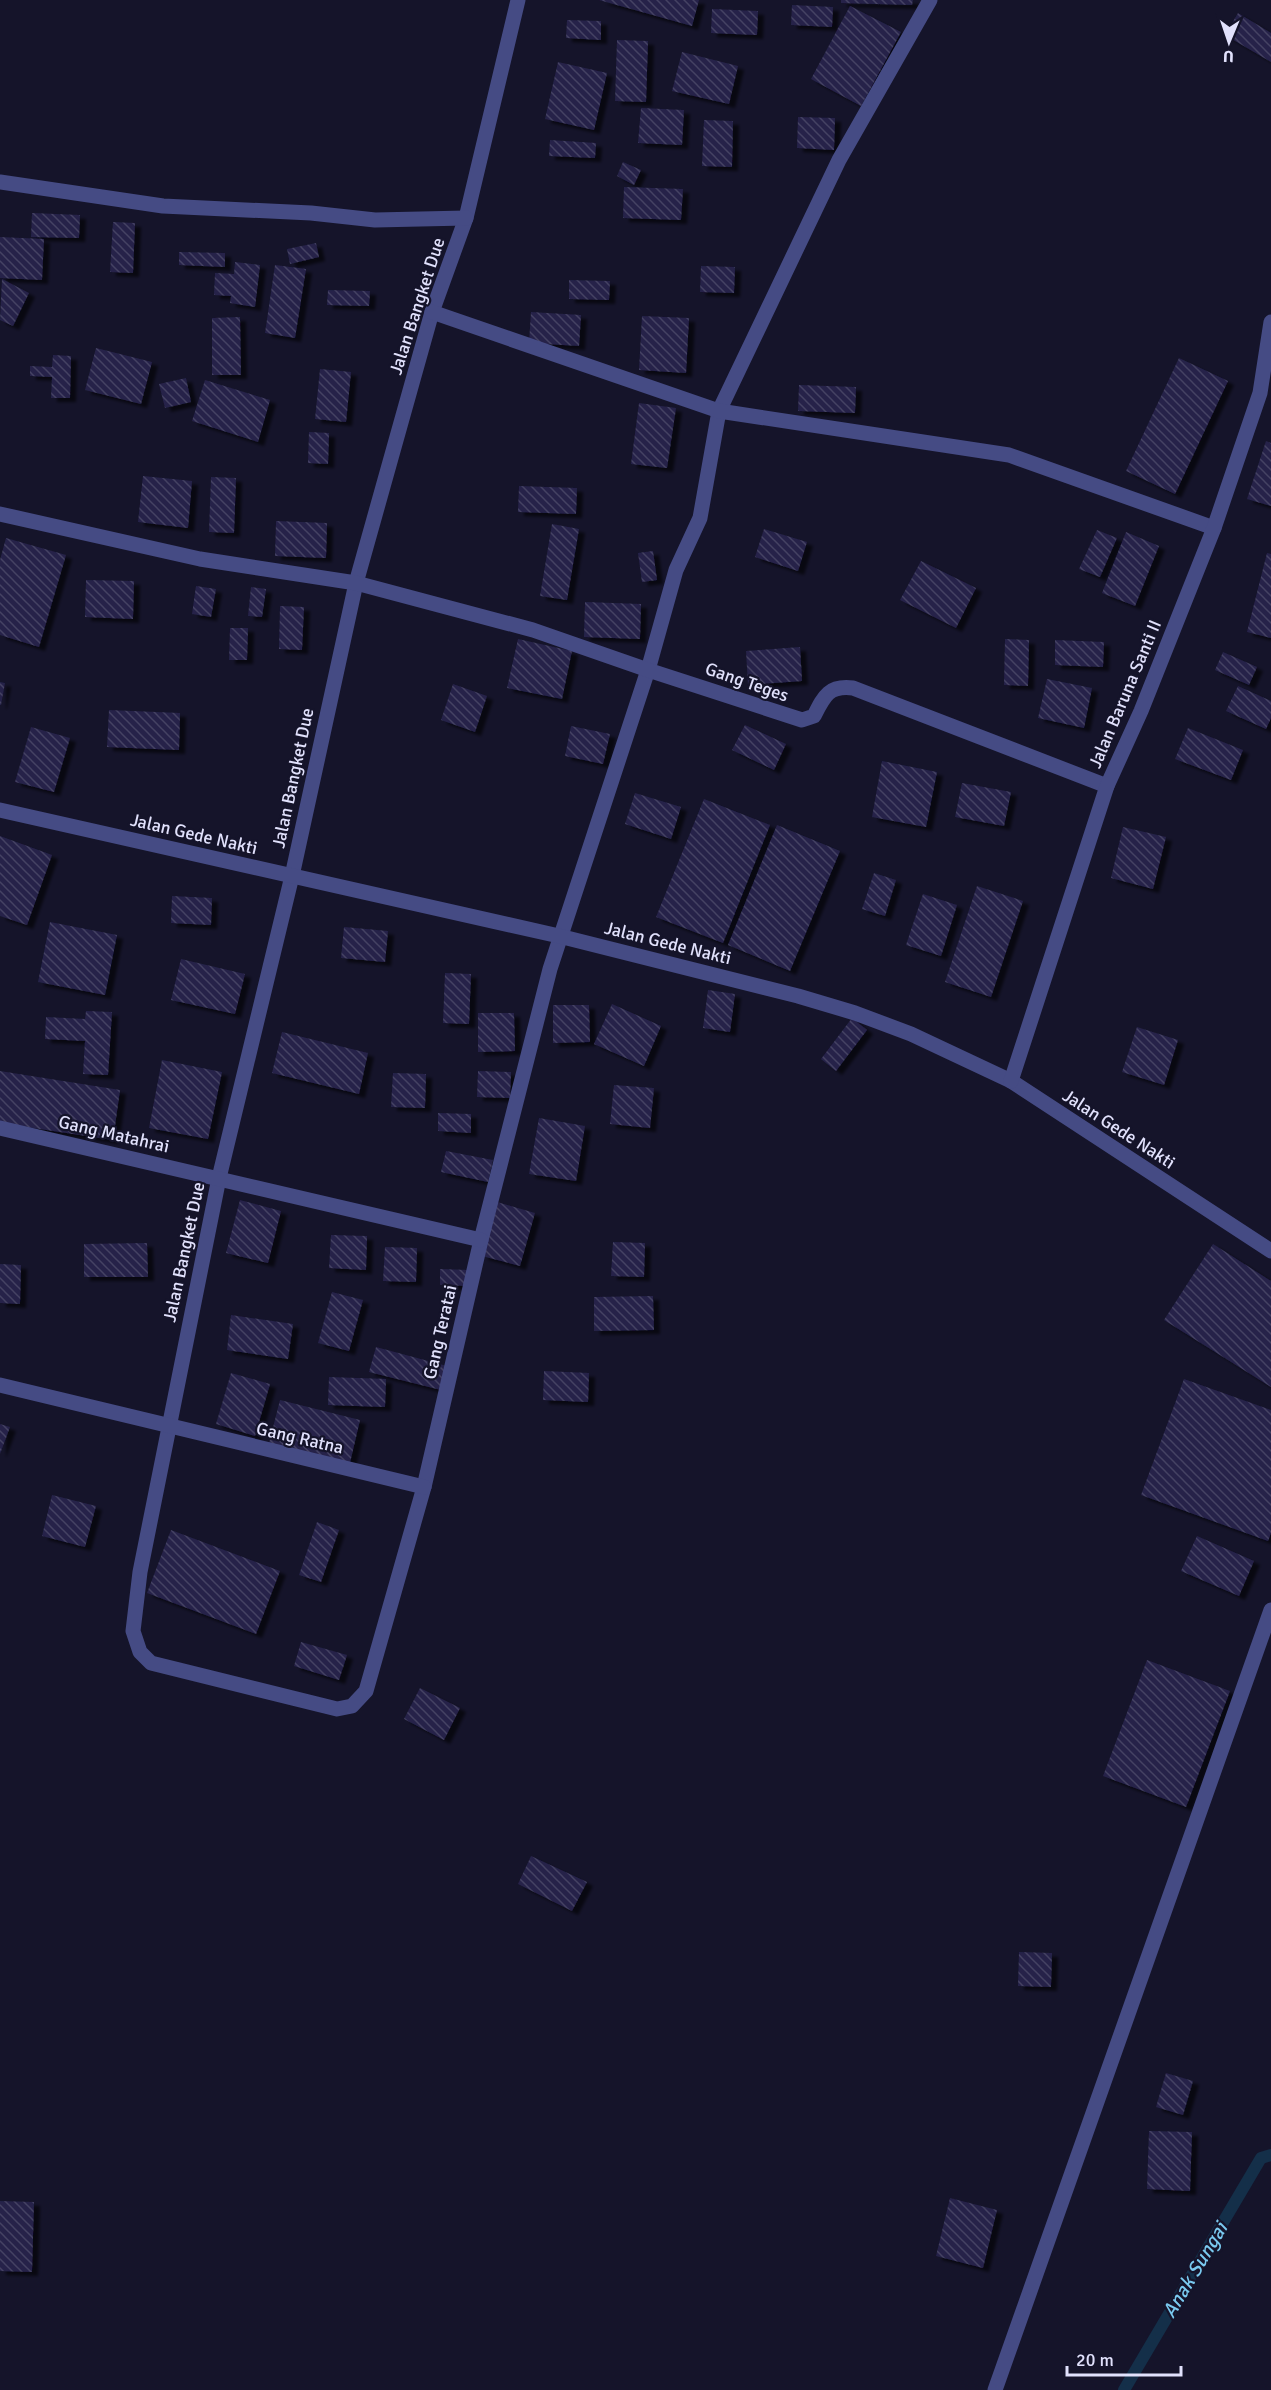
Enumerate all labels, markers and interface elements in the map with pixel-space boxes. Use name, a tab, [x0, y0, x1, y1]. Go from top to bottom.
north arrow	[1199, 12, 1259, 72]
text: U	[1223, 46, 1234, 66]
street label: Jalan Bangket Due	[384, 235, 450, 377]
street label: Jalan Baruna Santi II	[1084, 616, 1166, 772]
street label: Gang Teges	[702, 657, 792, 707]
street label: Jalan Bangket Due	[267, 706, 319, 850]
street label: Jalan Gede Nakti	[128, 809, 260, 859]
street label: Jalan Gede Nakti	[602, 917, 734, 969]
street label: Jalan Gede Nakti	[1059, 1084, 1179, 1174]
street label: Gang Matahrai	[56, 1111, 172, 1157]
street label: Jalan Bangket Due	[158, 1180, 210, 1324]
street label: Gang Teratai	[418, 1283, 462, 1381]
street label: Gang Ratna	[254, 1417, 346, 1459]
water label: Anak Sungai	[1157, 2216, 1234, 2322]
scale bar	[1067, 2339, 1181, 2377]
text: 20 m	[1076, 2349, 1114, 2371]

